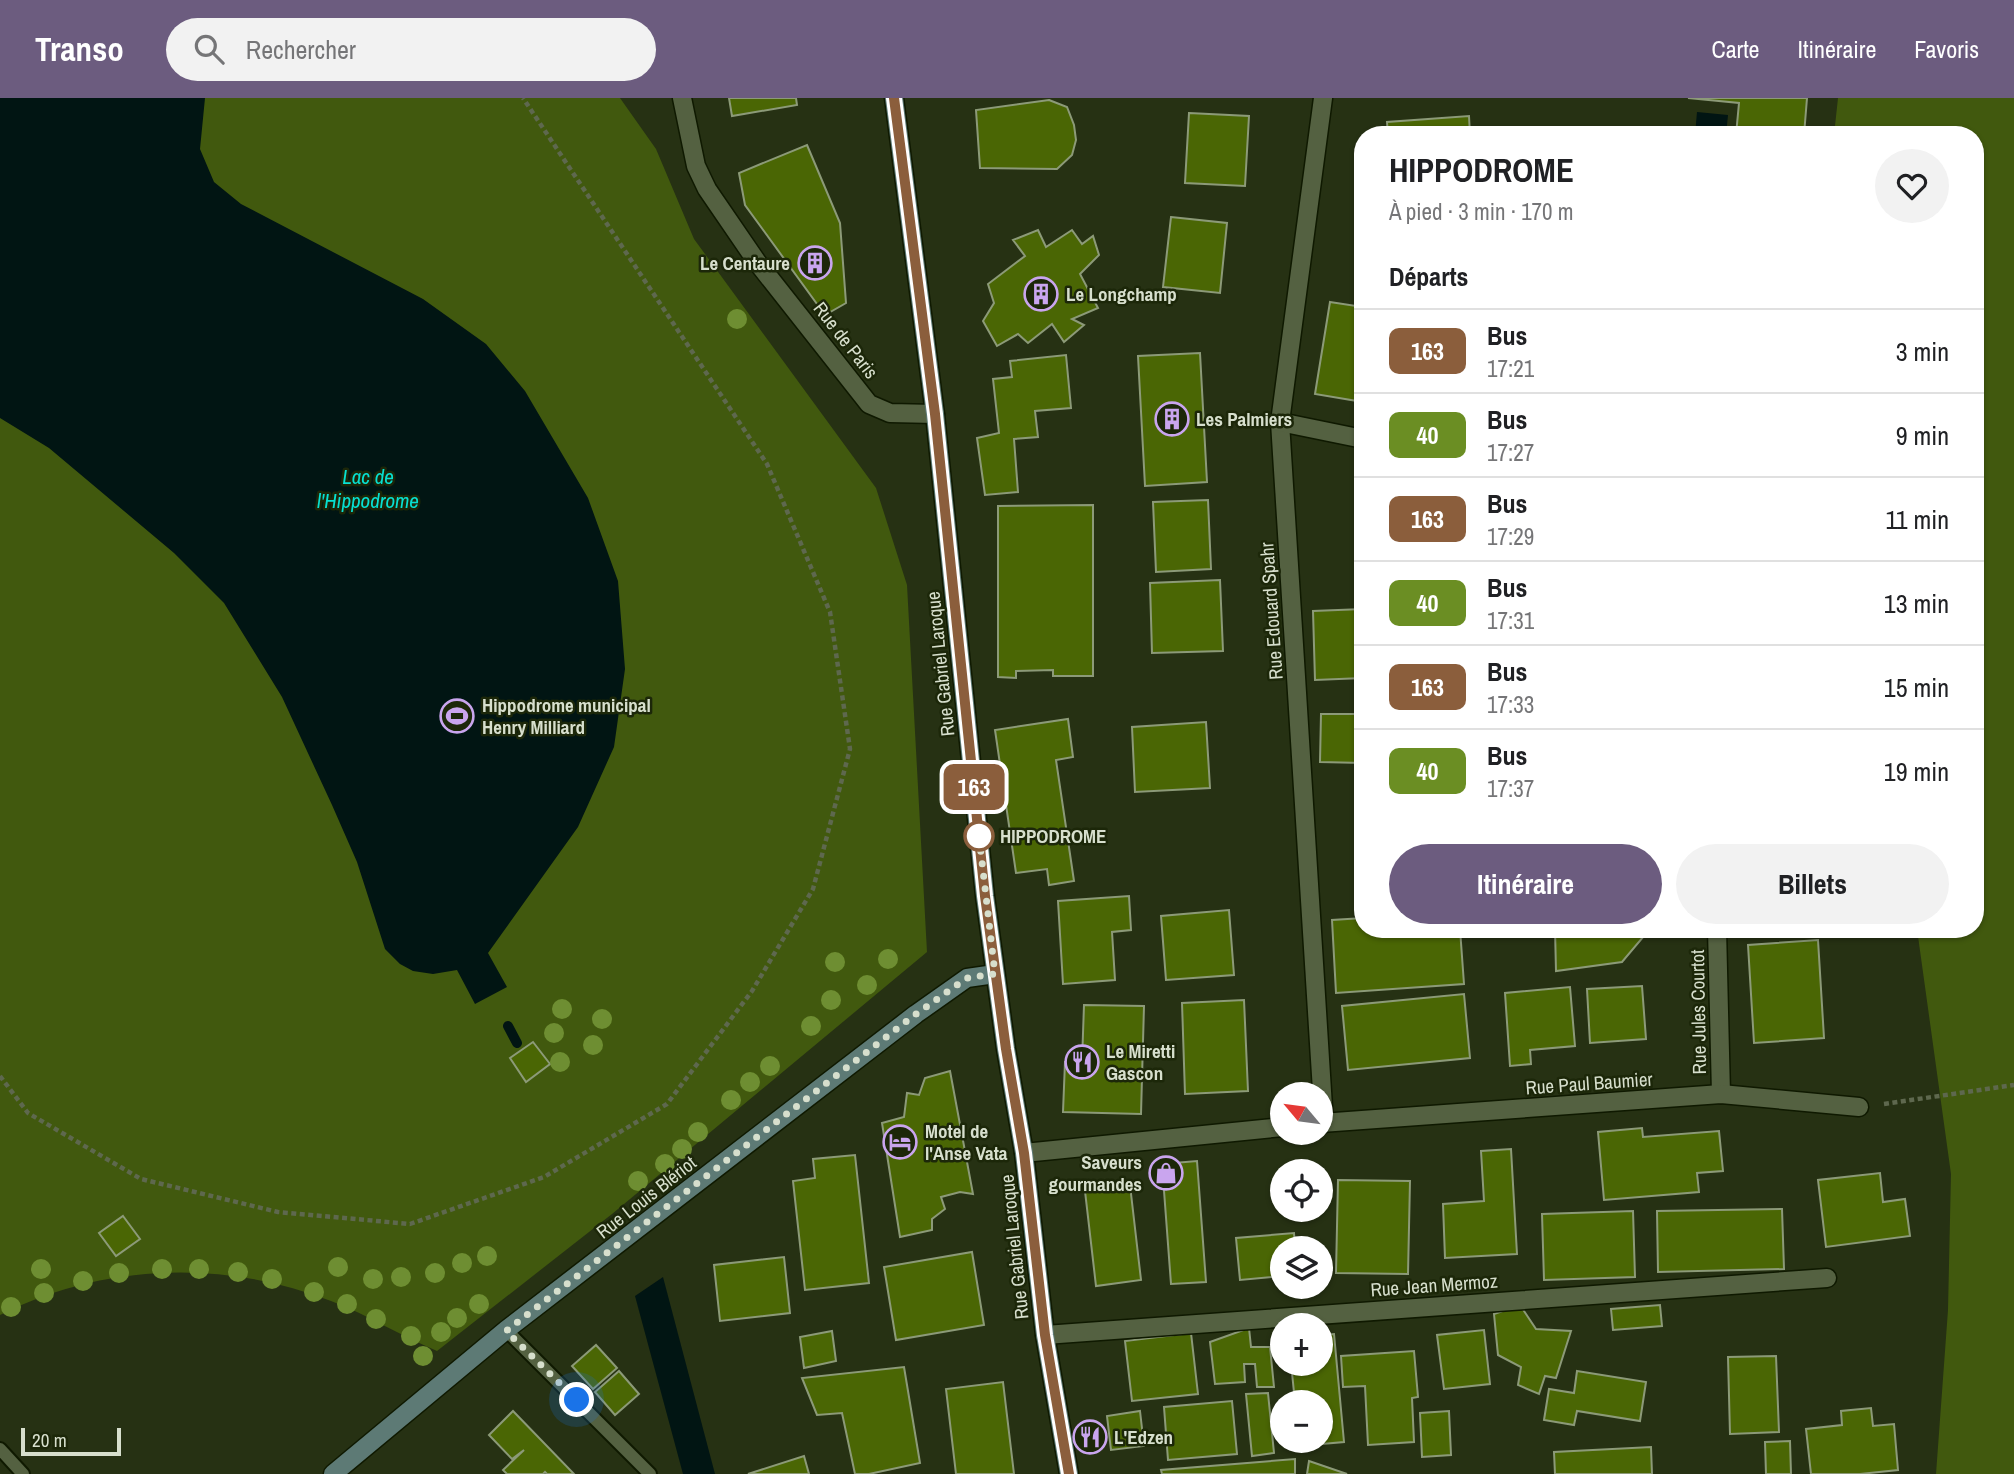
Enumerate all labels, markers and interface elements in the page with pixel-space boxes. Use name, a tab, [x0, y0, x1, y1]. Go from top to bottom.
search box	[166, 18, 656, 81]
text: Transo	[35, 27, 124, 71]
icon: search	[190, 30, 228, 68]
text: Rechercher	[246, 32, 356, 67]
text: Carte	[1711, 33, 1760, 65]
text: Itinéraire	[1798, 33, 1876, 65]
text: Favoris	[1914, 33, 1979, 65]
text: HIPPODROME	[1389, 148, 1574, 192]
button: heart	[1875, 149, 1949, 223]
text: À pied · 3 min · 170 m	[1389, 196, 1574, 227]
building icon: Le Centaure	[796, 244, 834, 282]
place label: Le Centaure	[700, 250, 790, 276]
text: Départs	[1389, 259, 1468, 294]
building icon: Le Longchamp	[1022, 275, 1060, 313]
place label: Le Longchamp	[1066, 281, 1177, 307]
street label: Rue de Paris	[808, 296, 884, 384]
text: Bus	[1487, 318, 1527, 353]
text: 3 min	[1896, 334, 1949, 369]
text: 163	[1411, 335, 1444, 367]
text: 17:21	[1487, 353, 1534, 384]
building icon: Les Palmiers	[1153, 400, 1191, 438]
text: Bus	[1487, 402, 1527, 437]
place label: Les Palmiers	[1196, 406, 1292, 432]
text: 9 min	[1896, 418, 1949, 453]
text: 40	[1417, 419, 1438, 451]
text: 17:27	[1487, 437, 1534, 468]
water label: Lac de l'Hippodrome	[317, 462, 419, 515]
text: Bus	[1487, 486, 1527, 521]
text: 11 min	[1885, 502, 1949, 537]
text: 163	[1411, 503, 1444, 535]
text: 17:29	[1487, 521, 1534, 552]
street label: Rue Edouard Spahr	[1253, 541, 1289, 681]
text: Bus	[1487, 570, 1527, 605]
text: 13 min	[1884, 586, 1949, 621]
text: 40	[1417, 587, 1438, 619]
street label: Rue Gabriel Laroque	[919, 590, 961, 738]
text: 17:31	[1487, 605, 1534, 636]
text: Bus	[1487, 654, 1527, 689]
text: 15 min	[1884, 670, 1949, 705]
text: 163	[1411, 671, 1444, 703]
text: 17:33	[1487, 689, 1534, 720]
place label: Hippodrome municipal Henry Milliard	[482, 692, 651, 740]
sports icon: Hippodrome municipal Henry Milliard	[438, 697, 476, 735]
text: Bus	[1487, 738, 1527, 773]
text: 19 min	[1884, 754, 1949, 789]
text: 40	[1417, 755, 1438, 787]
line badge: 163	[934, 764, 1014, 810]
text: 163	[958, 771, 990, 803]
text: 17:37	[1487, 773, 1534, 804]
marker: HIPPODROME	[964, 821, 994, 851]
place label: HIPPODROME	[1000, 823, 1106, 849]
button: Itinéraire	[1389, 844, 1662, 924]
button: Billets	[1676, 844, 1949, 924]
street label: Rue Jules Courtot	[1684, 949, 1712, 1075]
place label: Le Miretti Gascon	[1106, 1038, 1175, 1086]
restaurant icon: Le Miretti Gascon	[1063, 1043, 1101, 1081]
street label: Rue Paul Baumier	[1525, 1066, 1654, 1100]
north arrow	[1270, 1082, 1334, 1144]
map controls	[1270, 1082, 1333, 1453]
place label: Motel de l'Anse Vata	[925, 1118, 1008, 1166]
hotel icon: Motel de l'Anse Vata	[881, 1123, 919, 1161]
street label: Rue Louis Blériot	[591, 1149, 702, 1244]
place label: Saveurs gourmandes	[1049, 1149, 1142, 1197]
shop icon: Saveurs gourmandes	[1147, 1154, 1185, 1192]
button: locate	[1270, 1159, 1333, 1222]
street label: Rue Gabriel Laroque	[993, 1173, 1035, 1321]
button: layers	[1270, 1236, 1333, 1299]
street label: Rue Jean Mermoz	[1370, 1268, 1499, 1302]
button: +	[1270, 1313, 1333, 1376]
your location	[559, 1382, 594, 1417]
button: −	[1270, 1390, 1333, 1453]
restaurant icon: L'Edzen	[1071, 1418, 1109, 1456]
place label: L'Edzen	[1114, 1424, 1173, 1450]
scale bar	[21, 1425, 121, 1457]
text: 20 m	[32, 1427, 67, 1453]

